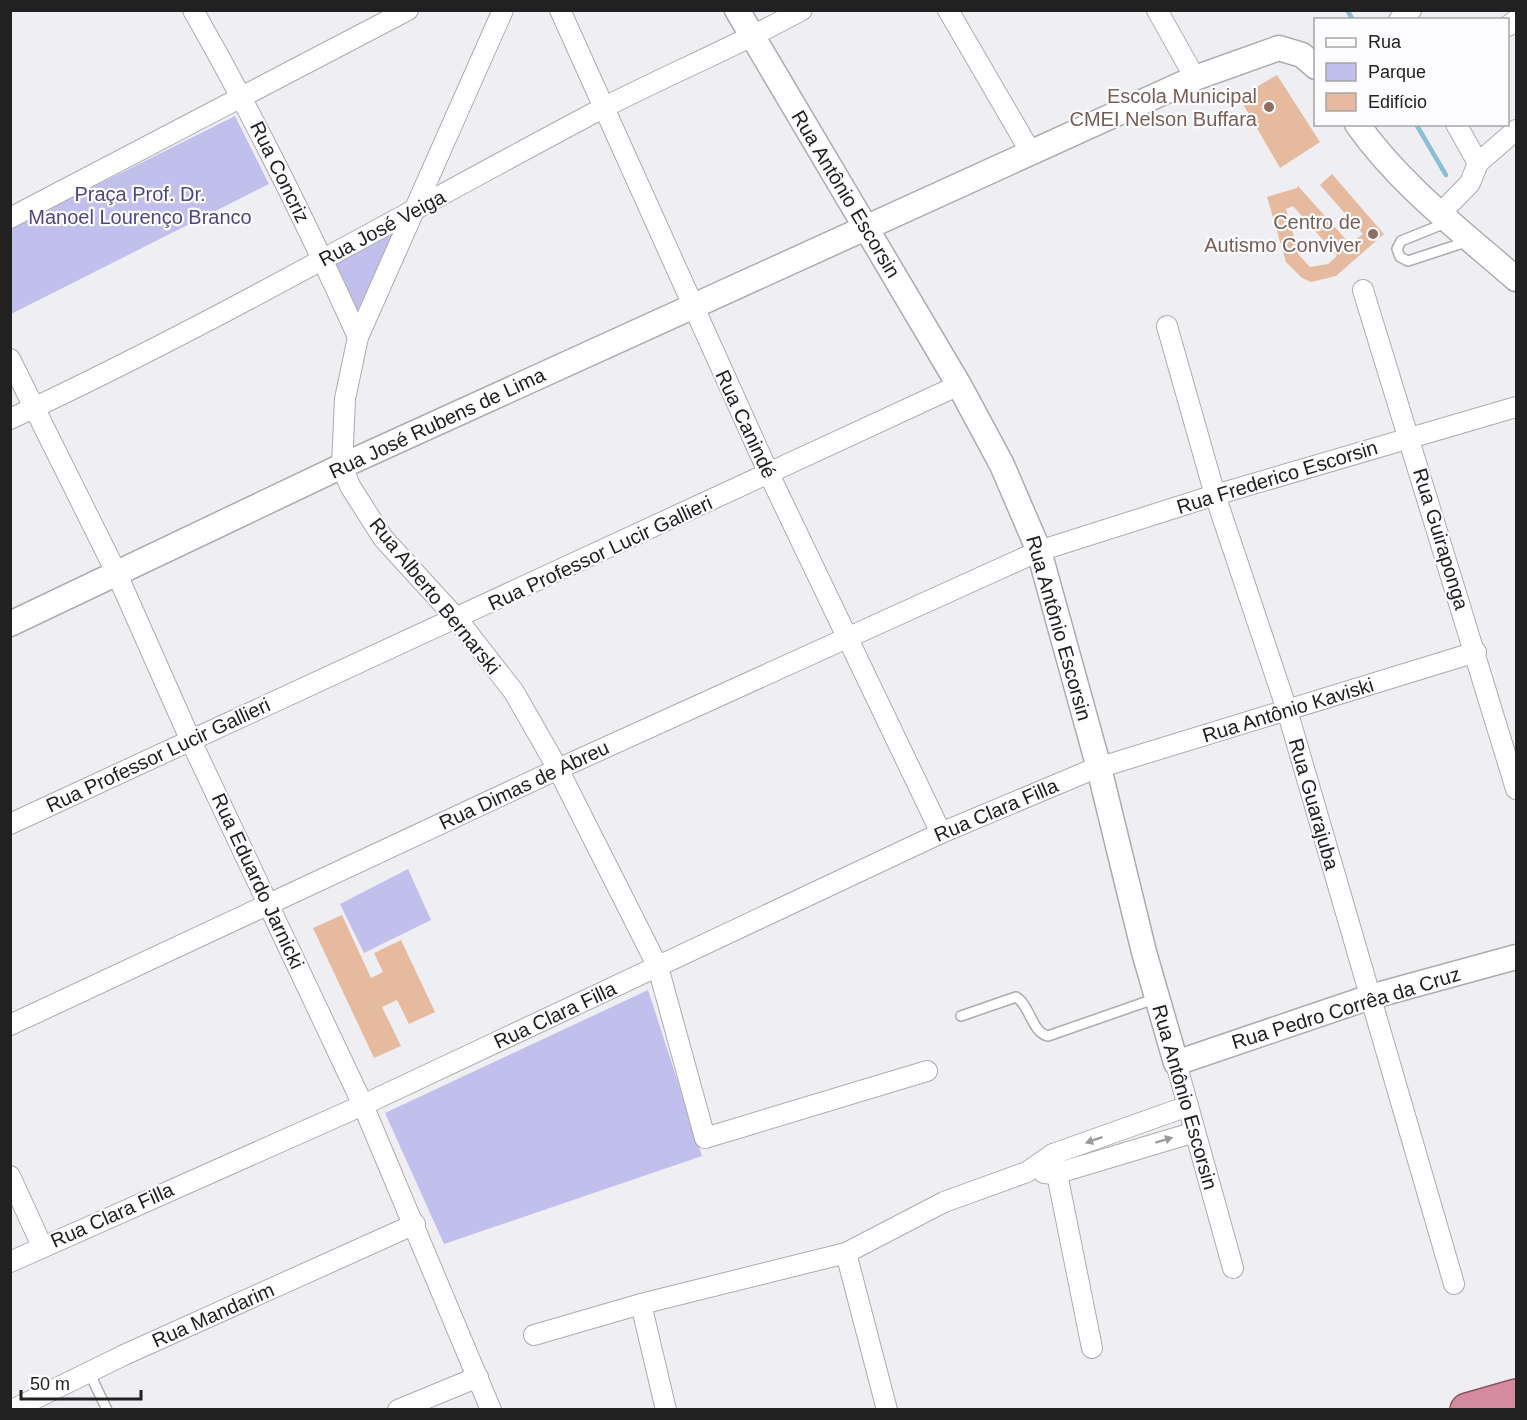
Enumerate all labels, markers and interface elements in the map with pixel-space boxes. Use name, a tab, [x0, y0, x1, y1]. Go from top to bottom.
legend	[1314, 18, 1509, 126]
text: Rua	[1368, 32, 1402, 52]
text: Parque	[1368, 62, 1426, 82]
place label: Escola Municipal CMEI Nelson Buffara	[1070, 85, 1258, 130]
text: Edifício	[1368, 92, 1427, 112]
marker: Escola Municipal CMEI Nelson Buffara	[1262, 100, 1276, 114]
street label: Rua Antônio Escorsin	[787, 106, 905, 282]
street label: Rua Concriz	[246, 118, 314, 226]
park label: Praça Prof. Dr. Manoel Lourenço Branco	[28, 183, 252, 228]
street label: Rua José Veiga	[315, 185, 450, 271]
place label: Centro de Autismo Conviver	[1204, 211, 1361, 256]
marker: Centro de Autismo Conviver	[1366, 227, 1380, 241]
street label: Rua José Rubens de Lima	[326, 363, 549, 483]
street label: Rua Canindé	[711, 366, 781, 482]
street label: Rua Frederico Escorsin	[1174, 436, 1380, 518]
street label: Rua Guiraponga	[1409, 466, 1473, 613]
street label: Rua Professor Lucir Gallieri	[485, 491, 715, 615]
street label: Rua Alberto Bernarski	[365, 513, 505, 679]
street label: Rua Antônio Escorsin	[1022, 533, 1096, 723]
street label: Rua Antônio Kaviski	[1200, 673, 1376, 747]
street label: Rua Professor Lucir Gallieri	[43, 693, 273, 817]
street label: Rua Dimas de Abreu	[436, 736, 612, 834]
street label: Rua Guarajuba	[1285, 736, 1344, 873]
street label: Rua Clara Filla	[931, 774, 1062, 846]
street label: Rua Eduardo Jarnicki	[208, 790, 308, 972]
street label: Rua Pedro Corrêa da Cruz	[1229, 963, 1463, 1053]
street label: Rua Clara Filla	[490, 977, 620, 1053]
street label: Rua Antônio Escorsin	[1148, 1002, 1222, 1192]
one-way arrow	[1085, 1135, 1103, 1145]
one-way arrow	[1155, 1135, 1173, 1144]
street label: Rua Clara Filla	[47, 1178, 178, 1252]
street label: Rua Mandarim	[149, 1278, 277, 1352]
scale bar	[21, 1363, 141, 1401]
text: 50 m	[30, 1374, 70, 1394]

